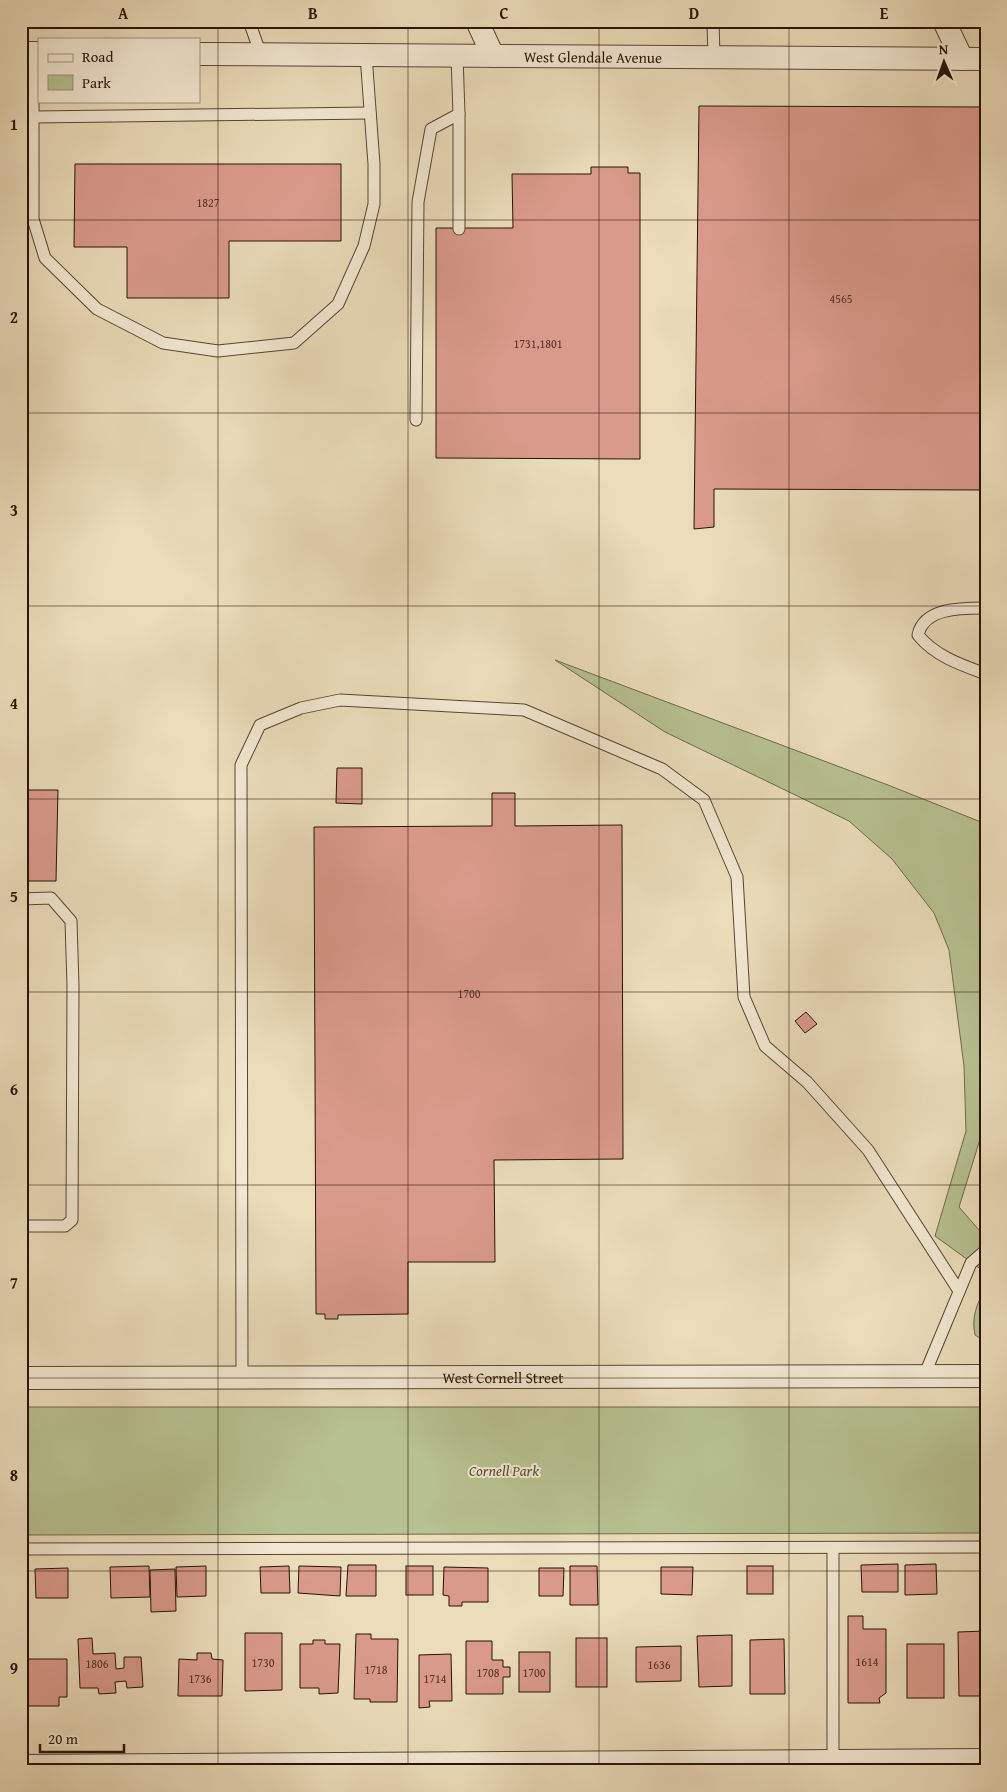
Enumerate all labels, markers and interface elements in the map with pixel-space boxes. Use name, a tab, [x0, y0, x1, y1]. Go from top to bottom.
text: A	[118, 1, 129, 25]
text: B	[308, 1, 318, 25]
text: C	[499, 1, 509, 25]
text: D	[689, 1, 699, 25]
text: E	[880, 1, 889, 25]
legend	[38, 38, 200, 102]
north arrow	[920, 38, 970, 88]
text: N	[939, 39, 949, 59]
text: Road	[82, 46, 113, 67]
street label: West Glendale Avenue	[524, 46, 662, 67]
text: Park	[82, 72, 111, 93]
text: 1	[10, 112, 18, 136]
house number: 1827	[196, 194, 220, 211]
house number: 4565	[829, 290, 853, 307]
text: 2	[10, 305, 18, 329]
house number: 1731,1801	[513, 335, 563, 352]
text: 3	[10, 498, 18, 522]
text: 4	[10, 691, 18, 715]
text: 5	[10, 884, 18, 908]
house number: 1700	[457, 985, 481, 1002]
text: 6	[10, 1077, 18, 1101]
text: 7	[10, 1270, 18, 1294]
street label: West Cornell Street	[442, 1366, 564, 1388]
park label: Cornell Park	[469, 1460, 539, 1481]
text: 8	[10, 1463, 18, 1487]
house number: 1614	[855, 1653, 879, 1670]
house number: 1730	[251, 1654, 275, 1671]
house number: 1806	[85, 1655, 109, 1672]
text: 9	[10, 1656, 18, 1680]
house number: 1636	[647, 1656, 671, 1673]
house number: 1718	[364, 1661, 388, 1678]
house number: 1708	[476, 1664, 500, 1681]
house number: 1700	[522, 1664, 546, 1681]
house number: 1736	[188, 1670, 212, 1687]
house number: 1714	[423, 1670, 447, 1687]
scale bar	[40, 1722, 124, 1754]
text: 20 m	[48, 1728, 79, 1749]

